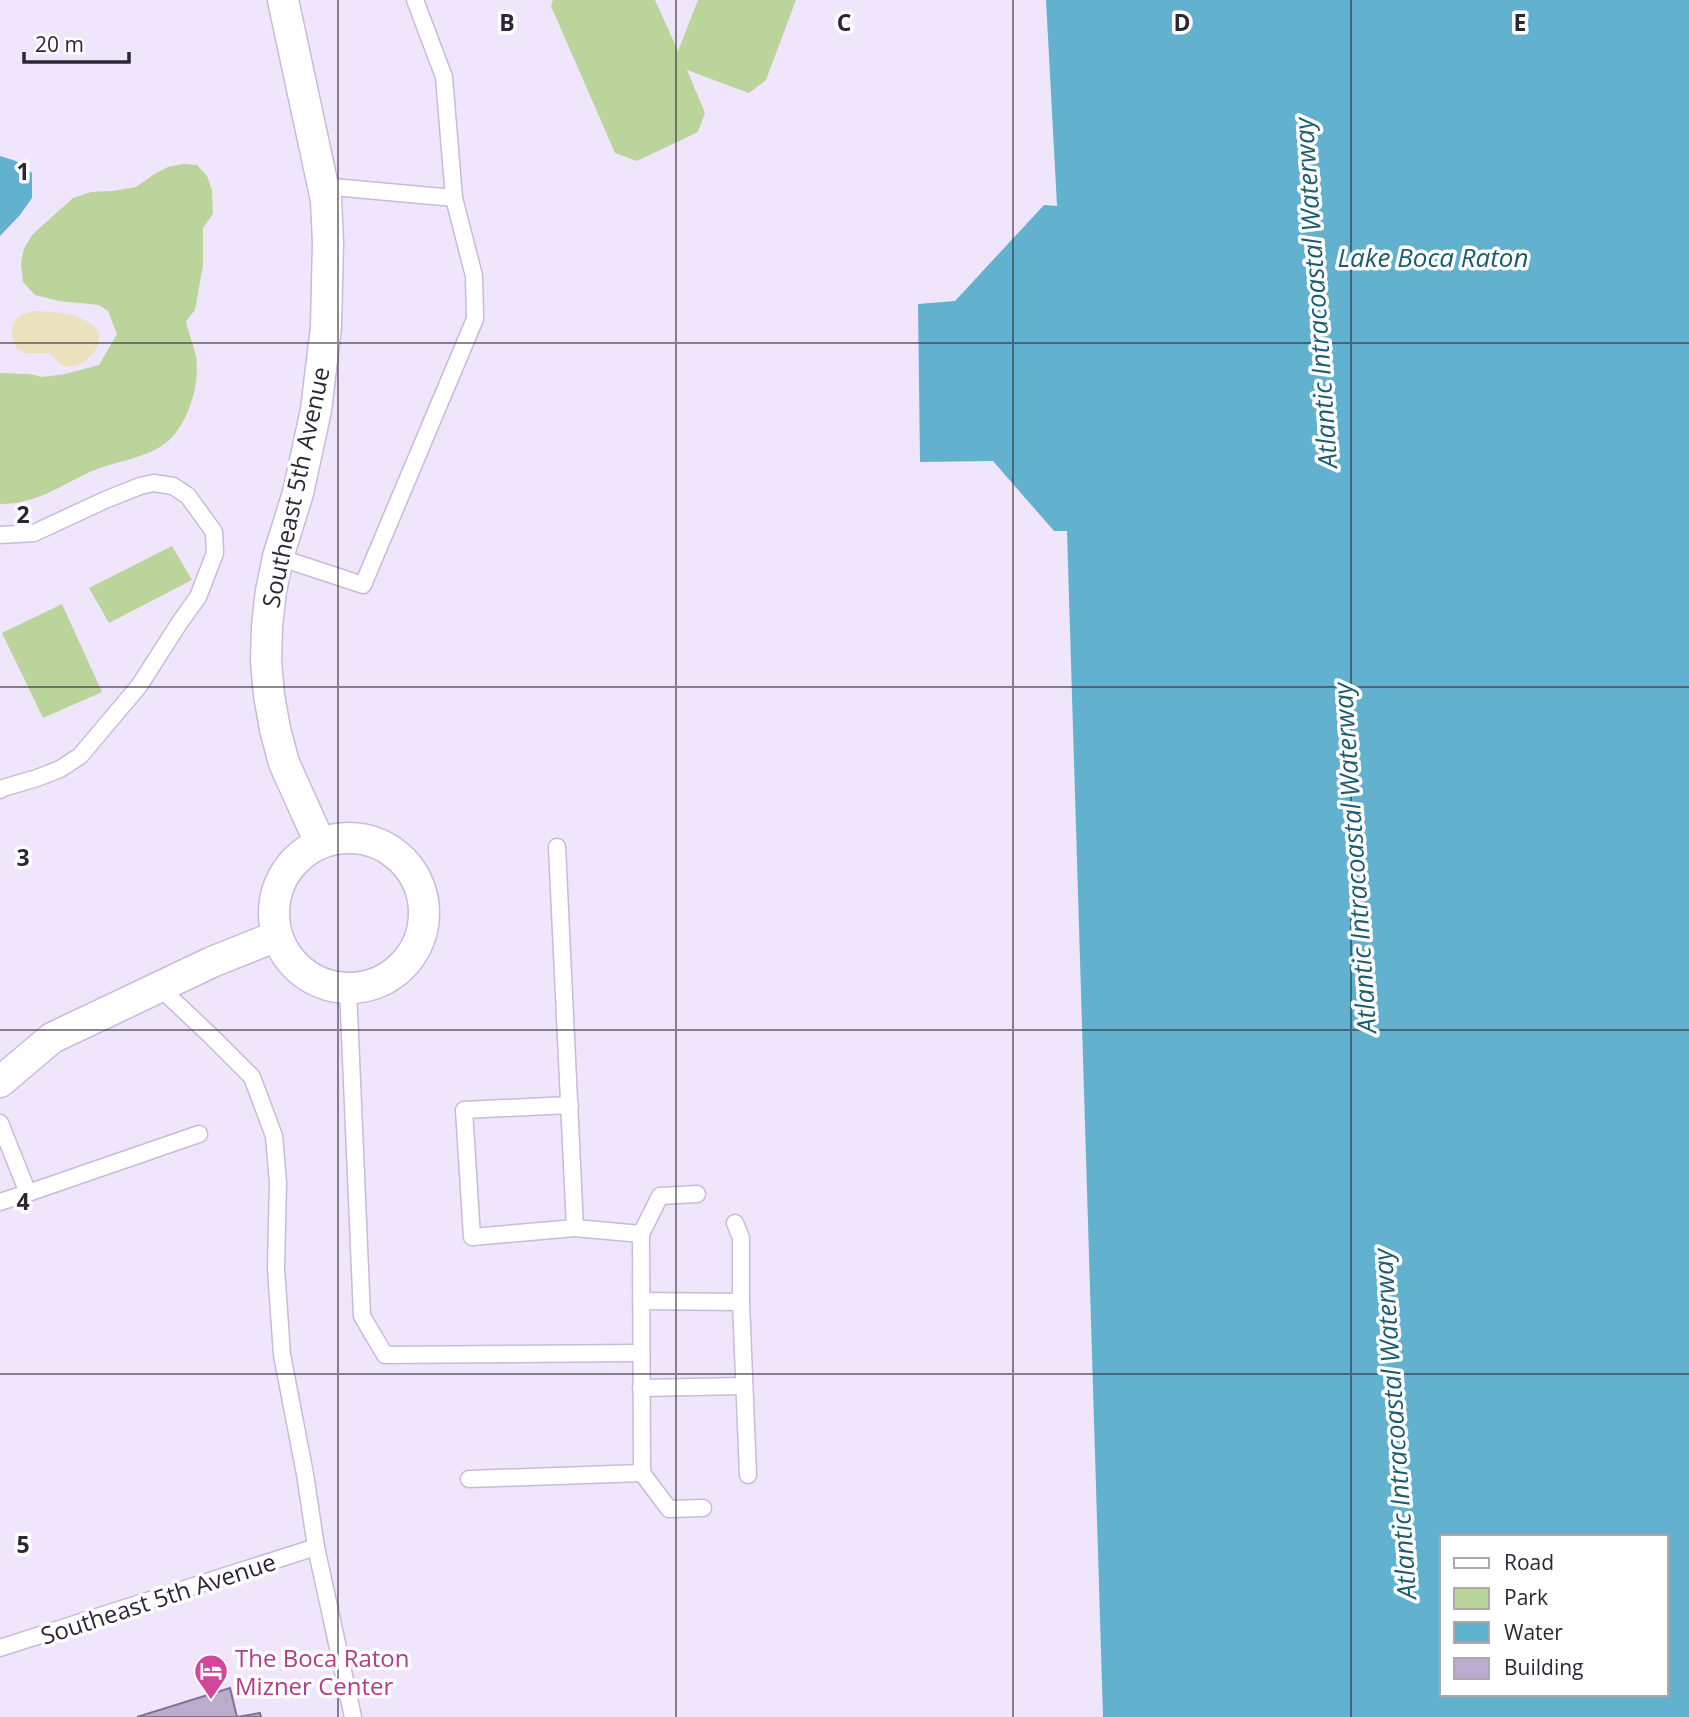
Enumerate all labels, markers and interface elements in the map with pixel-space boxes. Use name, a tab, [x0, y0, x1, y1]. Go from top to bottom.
text: B	[499, 6, 515, 38]
text: C	[837, 6, 851, 38]
text: D	[1173, 6, 1191, 38]
text: E	[1514, 6, 1526, 38]
scale bar	[24, 21, 130, 65]
text: 20 m	[35, 30, 84, 58]
water label: Atlantic Intracoastal Waterway	[1285, 114, 1345, 472]
text: 1	[16, 155, 30, 187]
water label: Lake Boca Raton	[1338, 239, 1528, 275]
street label: Southeast 5th Avenue	[253, 364, 337, 610]
text: 2	[16, 498, 30, 530]
water label: Atlantic Intracoastal Waterway	[1324, 679, 1384, 1037]
text: 3	[16, 841, 30, 873]
text: 4	[16, 1185, 30, 1217]
water label: Atlantic Intracoastal Waterway	[1364, 1245, 1424, 1603]
text: 5	[16, 1528, 30, 1560]
legend	[1440, 1535, 1668, 1696]
street label: Southeast 5th Avenue	[36, 1544, 280, 1652]
text: Road	[1504, 1548, 1554, 1576]
text: Park	[1504, 1583, 1548, 1611]
text: Water	[1504, 1618, 1563, 1646]
place label: The Boca Raton Mizner Center	[235, 1641, 410, 1702]
hotel icon: The Boca Raton Mizner Center	[192, 1652, 230, 1701]
text: Building	[1504, 1653, 1583, 1681]

